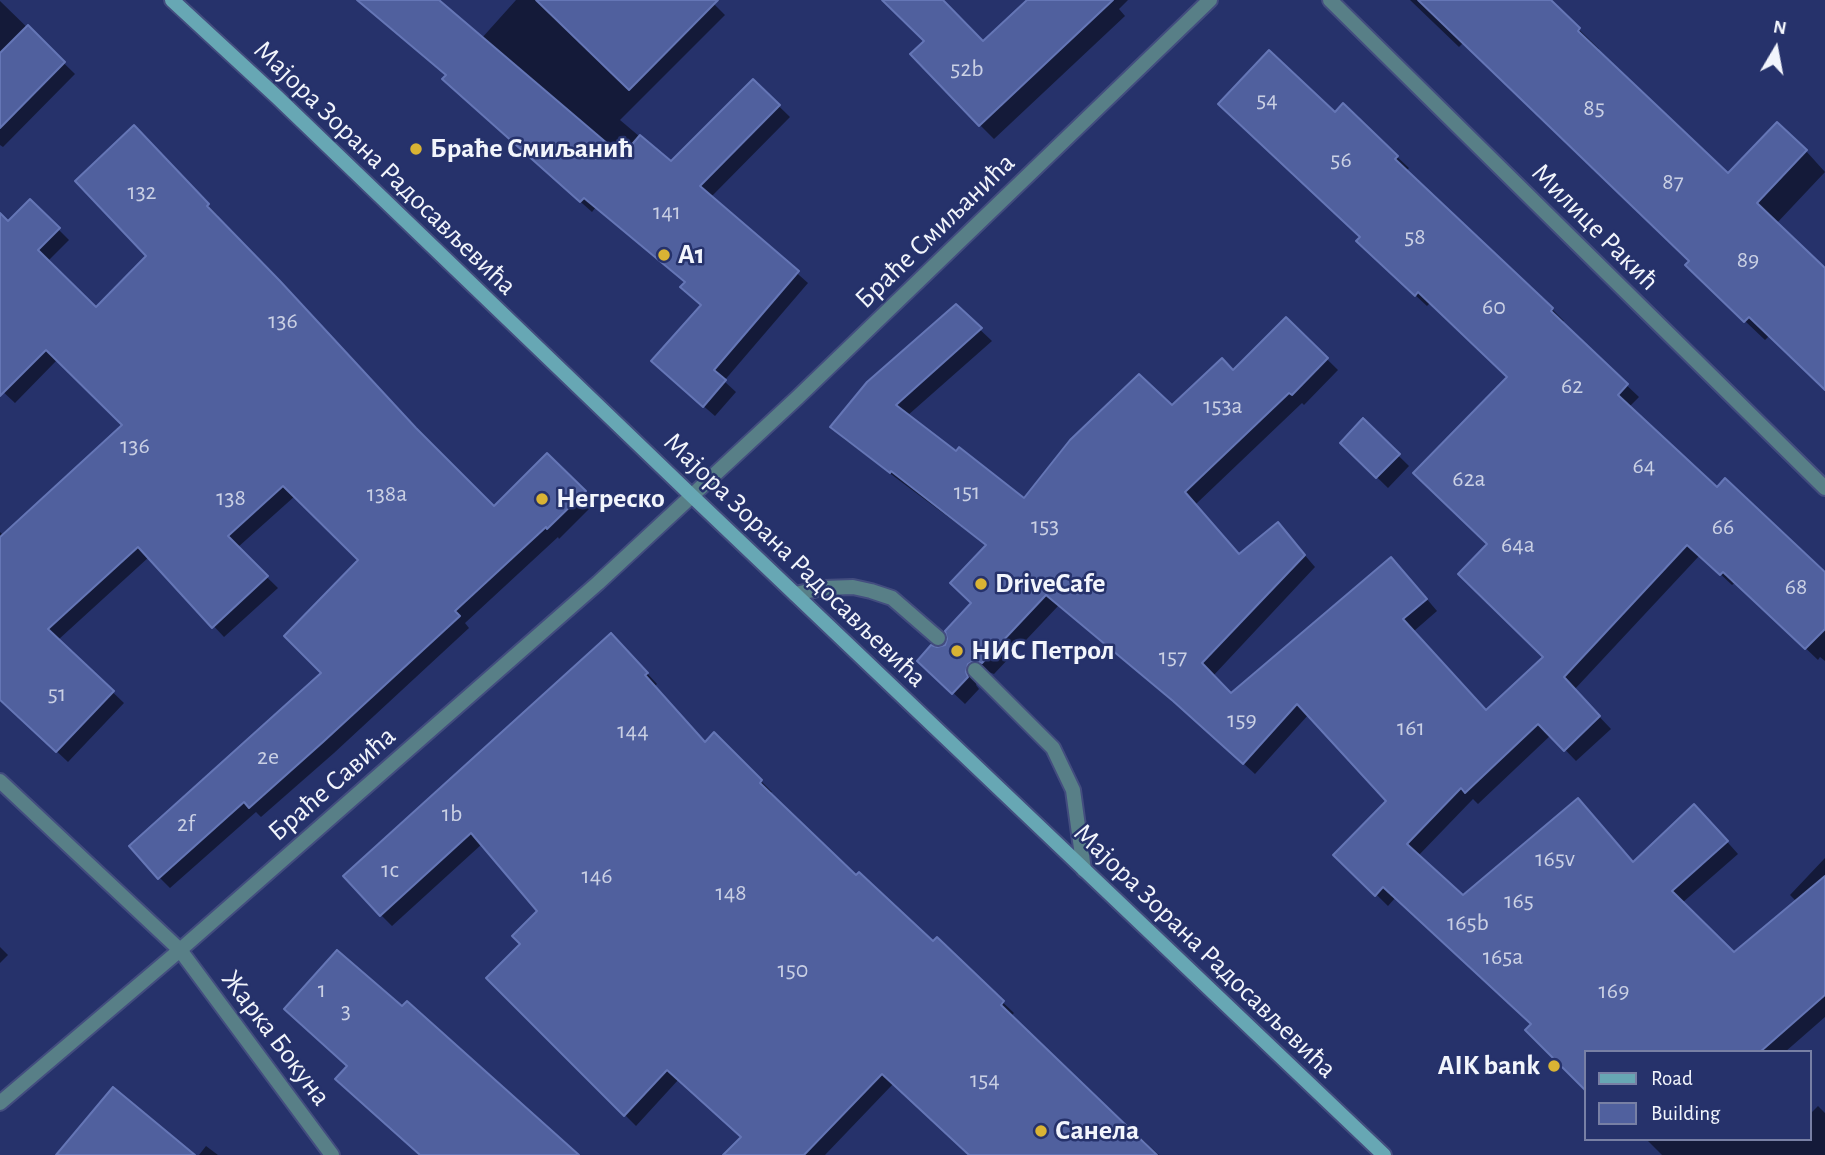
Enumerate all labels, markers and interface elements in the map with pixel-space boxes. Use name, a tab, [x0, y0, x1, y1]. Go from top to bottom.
north arrow	[1741, 14, 1811, 84]
text: N	[1772, 17, 1788, 38]
street label: Мајора Зорана Радосављевића	[247, 33, 523, 303]
house number: 52b	[950, 55, 984, 83]
house number: 54	[1256, 86, 1278, 114]
house number: 85	[1583, 94, 1605, 122]
place label: Браће Смиљанић	[430, 132, 633, 166]
marker: Браће Смиљанић	[408, 141, 424, 157]
street label: Браће Смиљанића	[848, 146, 1022, 316]
house number: 56	[1330, 146, 1352, 174]
street label: Милице Ракић	[1524, 156, 1666, 298]
house number: 87	[1662, 168, 1684, 196]
house number: 132	[127, 178, 157, 206]
house number: 141	[653, 198, 681, 226]
house number: 58	[1404, 223, 1426, 251]
place label: A1	[678, 238, 705, 272]
house number: 89	[1737, 246, 1759, 274]
marker: A1	[656, 247, 672, 263]
house number: 60	[1482, 293, 1506, 321]
house number: 136	[268, 307, 298, 335]
house number: 62	[1561, 372, 1583, 400]
house number: 153a	[1203, 392, 1243, 420]
street label: Мајора Зорана Радосављевића	[657, 425, 933, 695]
house number: 136	[120, 432, 150, 460]
house number: 64	[1633, 452, 1655, 480]
house number: 62a	[1452, 465, 1486, 493]
house number: 151	[954, 478, 980, 506]
house number: 138a	[367, 480, 407, 508]
place label: Негреско	[556, 482, 665, 516]
house number: 138	[216, 484, 246, 512]
marker: Негреско	[534, 491, 550, 507]
house number: 153	[1031, 512, 1059, 540]
house number: 66	[1712, 513, 1734, 541]
house number: 64a	[1501, 531, 1535, 559]
place label: DriveCafe	[995, 567, 1105, 601]
house number: 68	[1785, 573, 1807, 601]
marker: DriveCafe	[973, 576, 989, 592]
place label: НИС Петрол	[971, 634, 1115, 668]
marker: НИС Петрол	[949, 643, 965, 659]
house number: 157	[1159, 643, 1187, 671]
house number: 51	[48, 680, 66, 708]
house number: 159	[1227, 706, 1257, 734]
house number: 161	[1397, 714, 1425, 742]
house number: 144	[617, 717, 649, 745]
street label: Браће Савића	[261, 719, 403, 849]
house number: 2e	[257, 743, 279, 771]
house number: 1b	[442, 800, 462, 828]
house number: 2f	[177, 810, 195, 838]
street label: Мајора Зорана Радосављевића	[1067, 816, 1343, 1086]
house number: 165v	[1535, 845, 1575, 873]
house number: 1c	[381, 856, 399, 884]
house number: 146	[581, 862, 613, 890]
house number: 148	[715, 879, 747, 907]
house number: 165	[1504, 887, 1534, 915]
house number: 165b	[1447, 909, 1489, 937]
house number: 165a	[1483, 943, 1523, 971]
house number: 150	[778, 956, 808, 984]
street label: Жарка Бокуна	[214, 964, 338, 1112]
house number: 1	[318, 976, 326, 1004]
house number: 169	[1599, 977, 1629, 1005]
house number: 3	[341, 997, 351, 1025]
place label: AIK bank	[1438, 1049, 1540, 1083]
legend	[1584, 1050, 1811, 1141]
marker: AIK bank	[1546, 1058, 1562, 1074]
house number: 154	[970, 1066, 1000, 1094]
text: Road	[1651, 1068, 1693, 1089]
text: Building	[1651, 1103, 1720, 1124]
place label: Санела	[1055, 1114, 1139, 1148]
marker: Санела	[1033, 1123, 1049, 1139]

